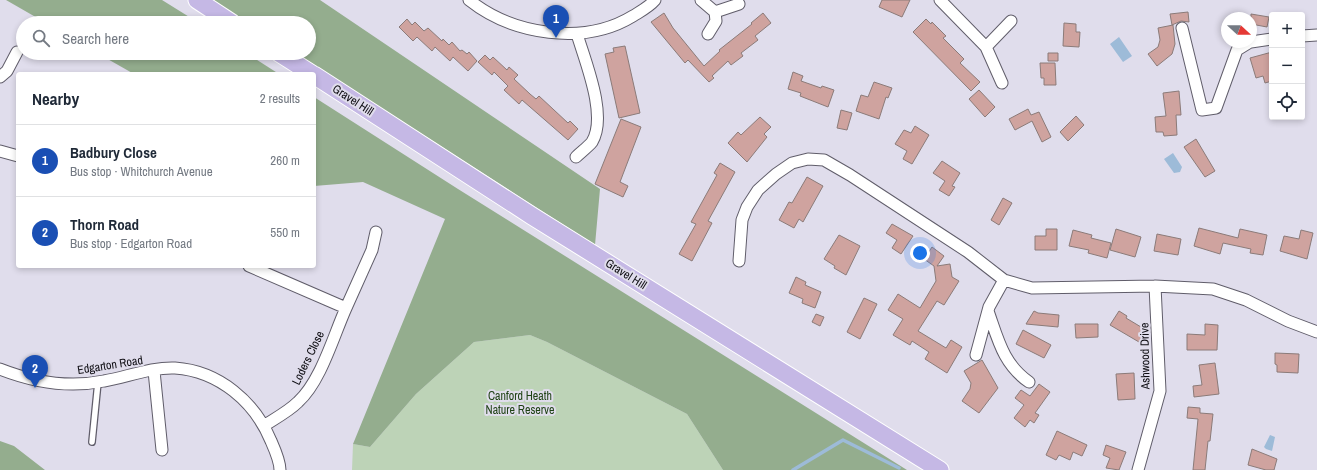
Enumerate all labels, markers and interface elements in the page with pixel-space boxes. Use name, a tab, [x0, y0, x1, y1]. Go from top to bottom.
pin: 1	[543, 5, 569, 38]
north arrow	[1221, 12, 1257, 48]
map controls	[1269, 12, 1305, 120]
button: +	[1269, 12, 1305, 48]
search box	[16, 16, 316, 60]
icon: search	[30, 27, 52, 49]
text: Search here	[62, 28, 129, 49]
button: −	[1269, 48, 1305, 84]
street label: Gravel Hill	[329, 81, 377, 119]
button: locate	[1269, 84, 1305, 120]
text: Nearby	[32, 87, 79, 110]
text: 2 results	[260, 90, 300, 107]
text: Badbury Close	[70, 142, 157, 163]
text: 1	[42, 152, 48, 169]
text: 260 m	[270, 152, 300, 169]
text: Bus stop · Whitchurch Avenue	[70, 163, 213, 180]
text: Thorn Road	[70, 214, 139, 235]
text: 2	[42, 224, 48, 241]
text: 550 m	[270, 224, 300, 241]
text: Bus stop · Edgarton Road	[70, 235, 192, 252]
your location	[910, 243, 930, 263]
street label: Gravel Hill	[602, 255, 650, 293]
street label: Ashwood Drive	[1136, 322, 1154, 391]
street label: Loders Close	[288, 328, 328, 388]
street label: Edgarton Road	[76, 352, 144, 378]
pin: 2	[22, 355, 48, 388]
park label: Canford Heath Nature Reserve	[486, 388, 554, 418]

